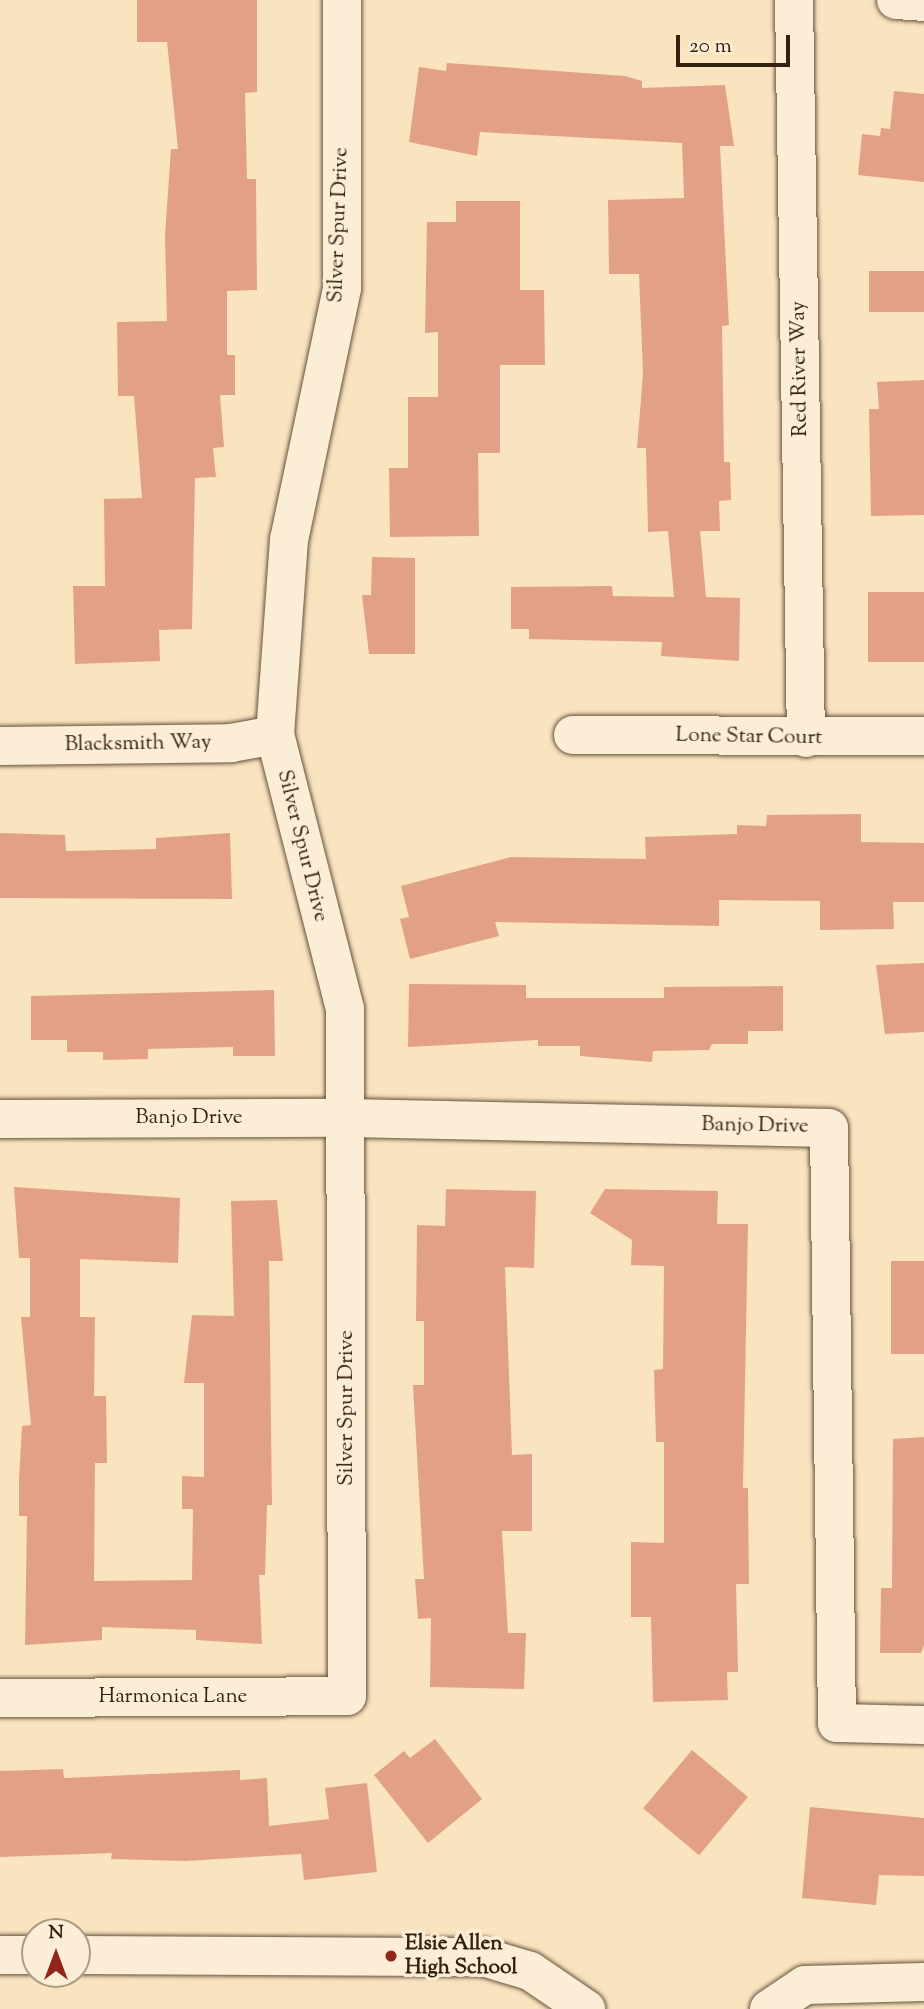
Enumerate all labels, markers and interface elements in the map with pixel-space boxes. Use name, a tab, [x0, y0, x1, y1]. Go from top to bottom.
scale bar	[679, 21, 793, 65]
text: 20 m	[689, 32, 732, 62]
street label: Silver Spur Drive	[324, 147, 354, 303]
street label: Red River Way	[786, 301, 814, 437]
street label: Lone Star Court	[675, 723, 823, 751]
street label: Blacksmith Way	[64, 730, 212, 758]
street label: Silver Spur Drive	[271, 767, 333, 925]
street label: Banjo Drive	[135, 1105, 243, 1131]
street label: Banjo Drive	[701, 1112, 809, 1140]
street label: Silver Spur Drive	[334, 1330, 360, 1486]
street label: Harmonica Lane	[99, 1684, 247, 1710]
north arrow	[21, 1918, 91, 1988]
text: N	[48, 1920, 64, 1947]
place label: Elsie Allen High School	[405, 1931, 517, 1981]
marker: Elsie Allen High School	[383, 1948, 399, 1964]

